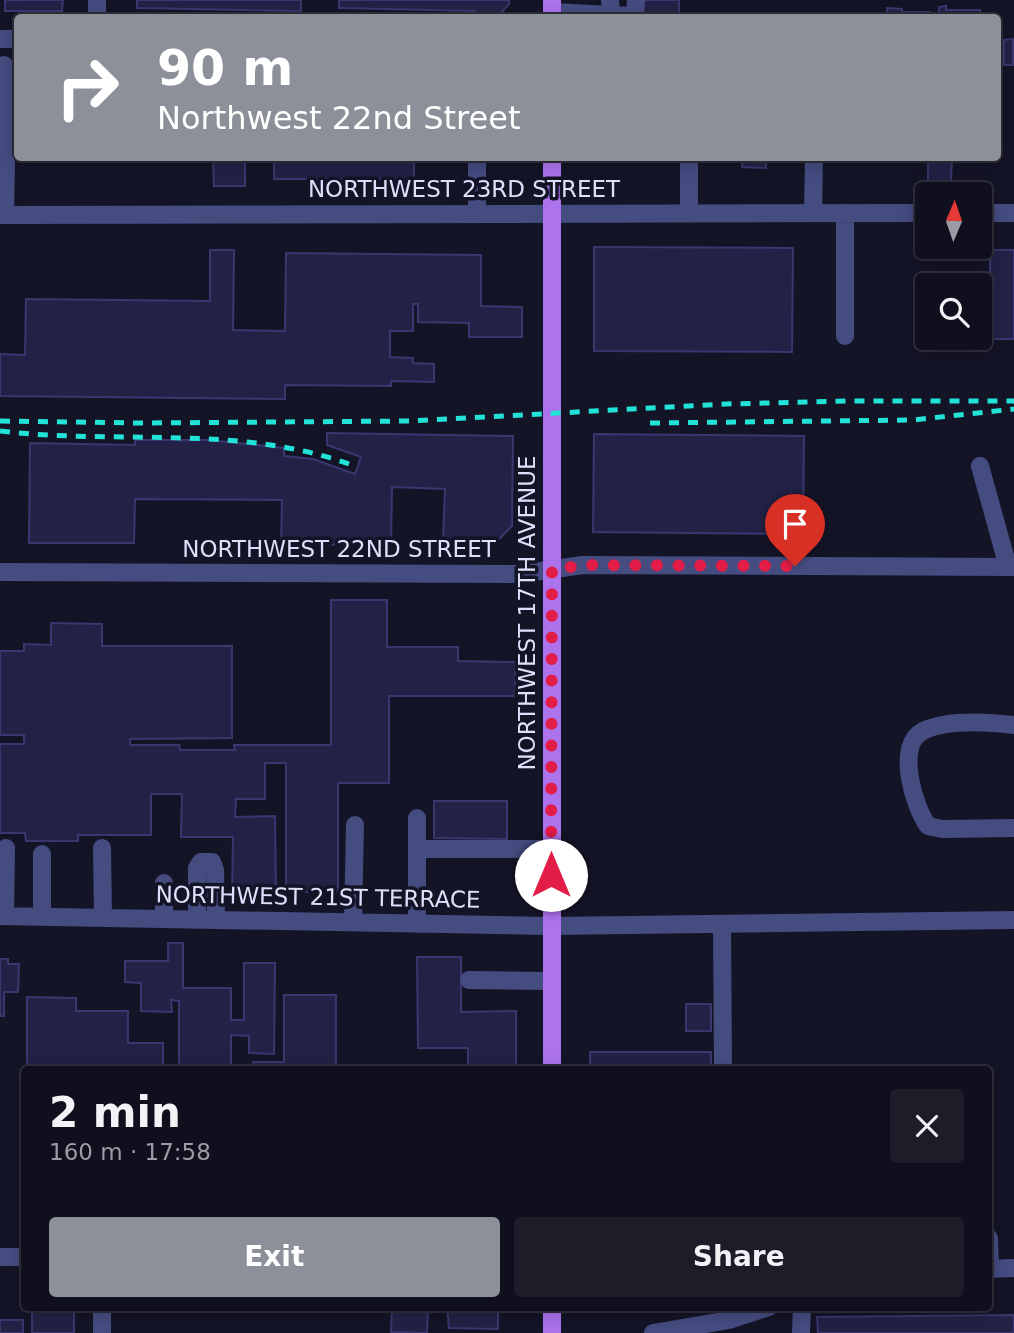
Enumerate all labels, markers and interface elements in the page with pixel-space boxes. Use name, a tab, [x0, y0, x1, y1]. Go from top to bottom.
text: 90 m	[157, 40, 293, 97]
icon: right	[42, 42, 133, 133]
text: Northwest 22nd Street	[157, 99, 520, 137]
street label: NORTHWEST 23RD STREET	[308, 176, 621, 202]
north arrow	[915, 182, 992, 259]
map controls	[915, 182, 992, 350]
button: search	[915, 273, 992, 350]
street label: NORTHWEST 17TH AVENUE	[514, 455, 540, 771]
pin	[765, 494, 825, 566]
icon: arrive	[776, 505, 814, 543]
street label: NORTHWEST 22ND STREET	[182, 536, 497, 562]
position arrow	[514, 838, 588, 912]
street label: NORTHWEST 21ST TERRACE	[155, 881, 481, 913]
text: 2 min	[49, 1088, 181, 1137]
button: close	[890, 1089, 964, 1163]
text: 160 m · 17:58	[49, 1139, 211, 1165]
button: Exit	[49, 1217, 500, 1297]
button: Share	[514, 1217, 964, 1297]

